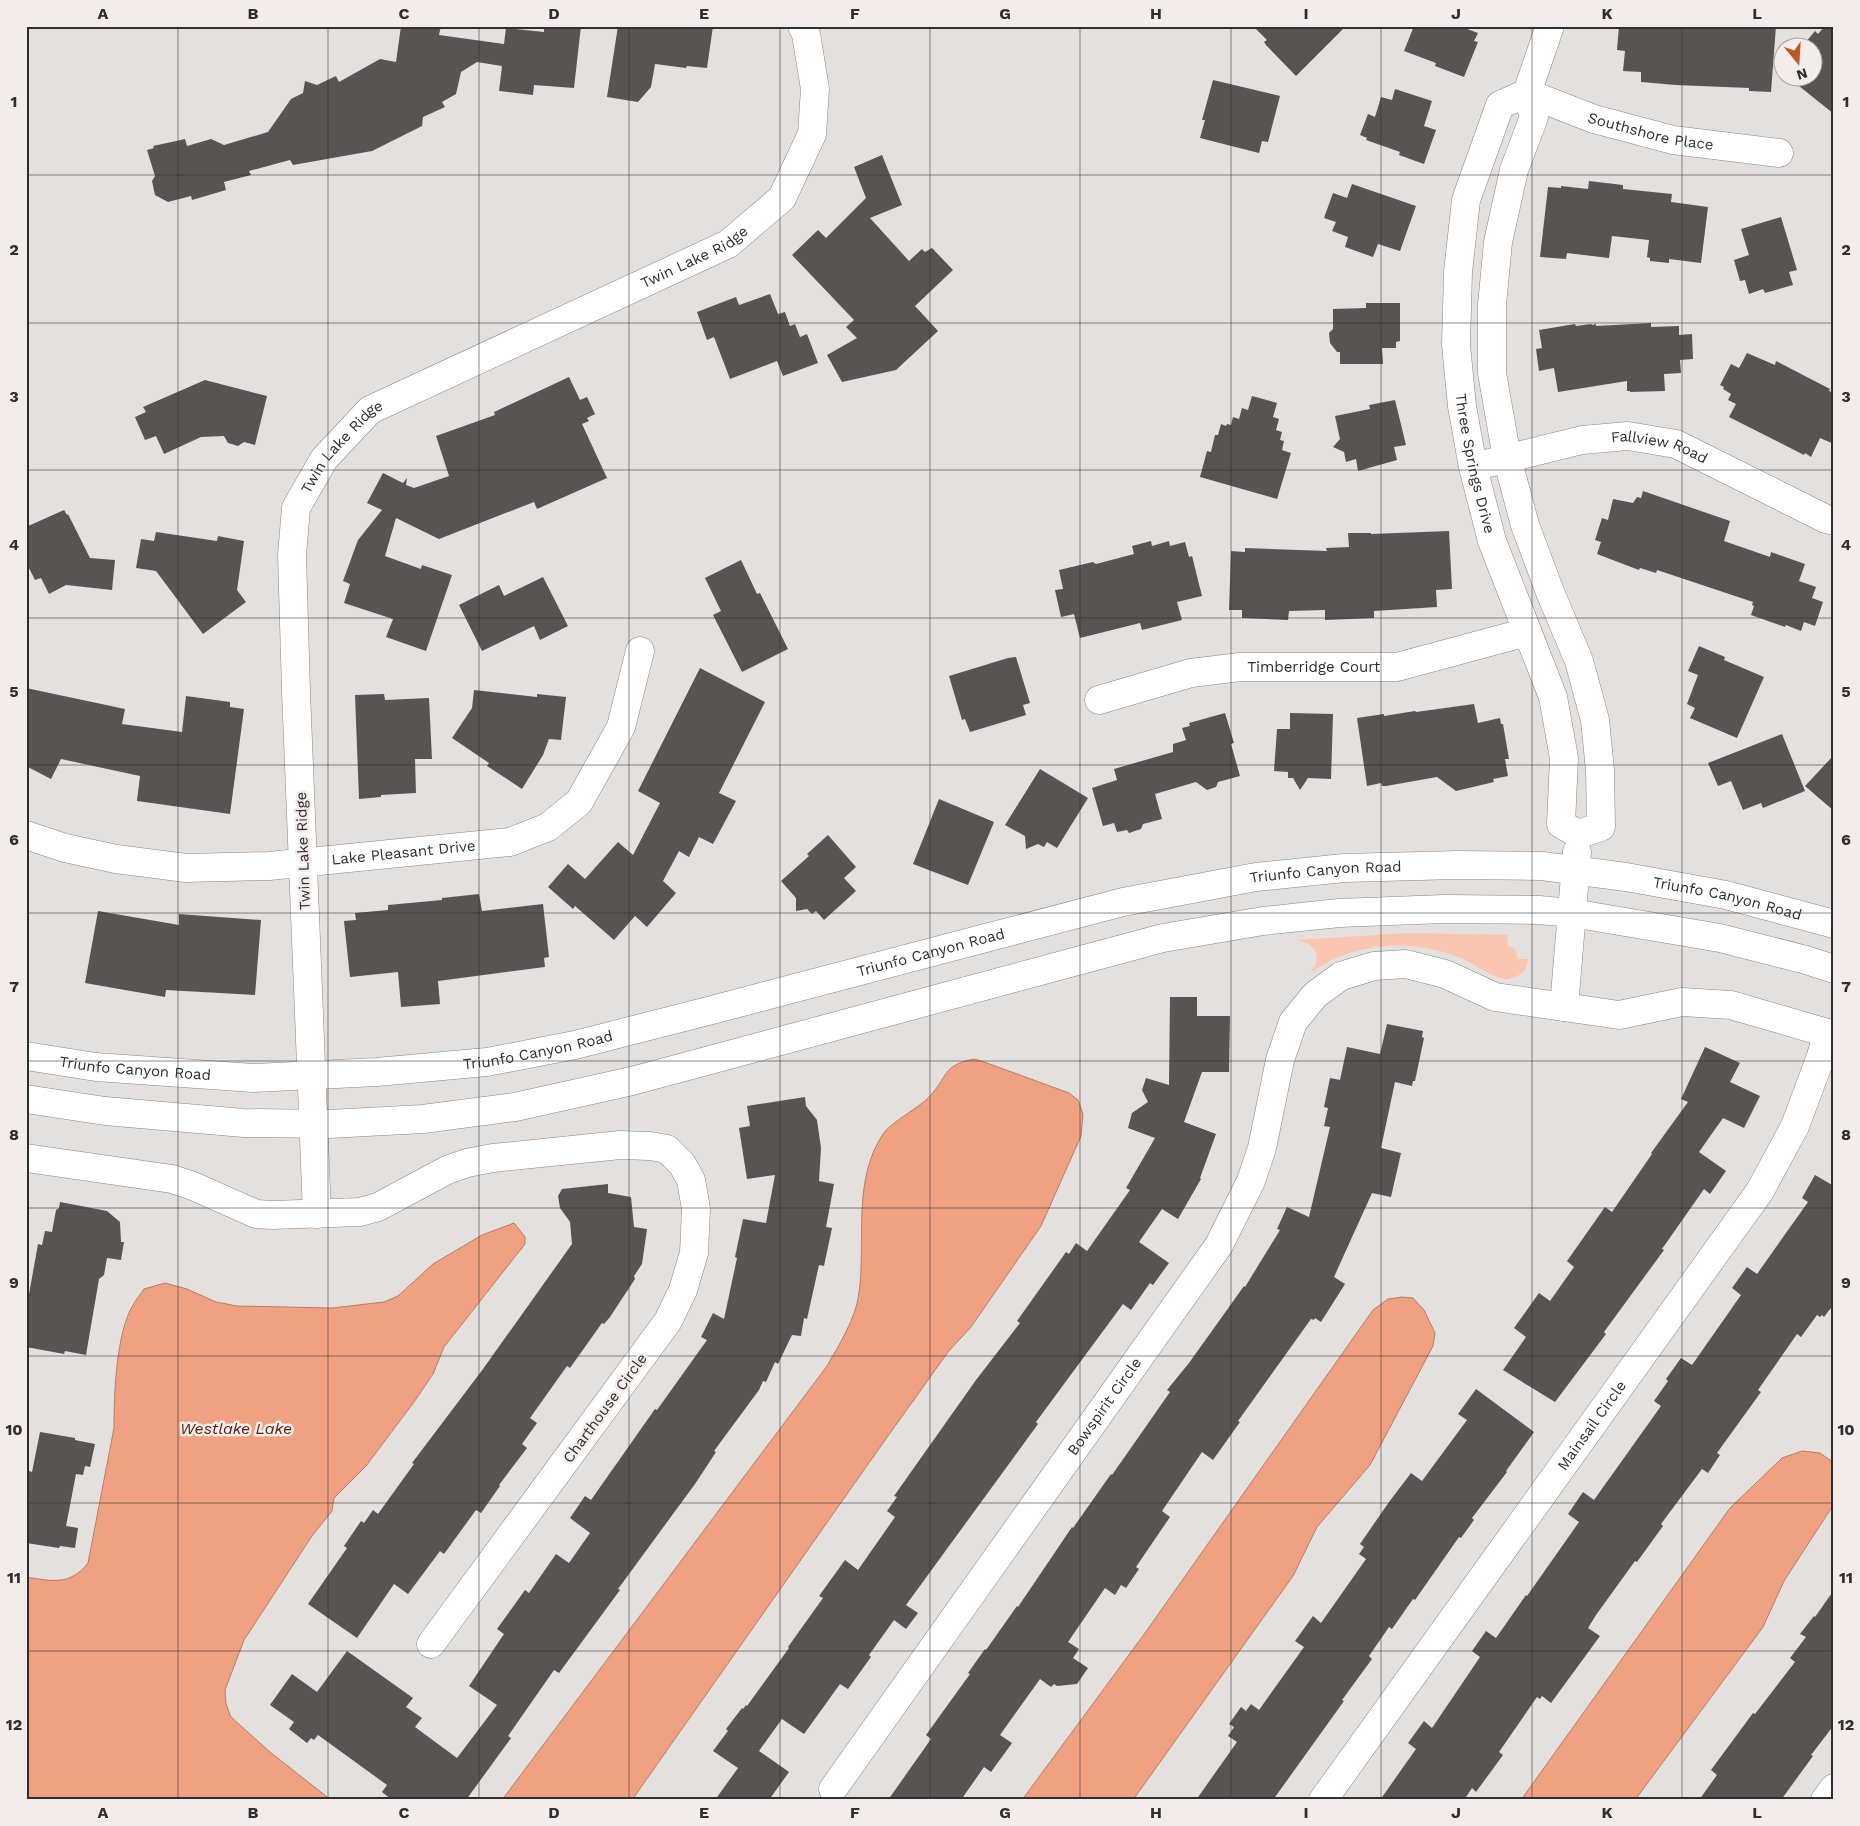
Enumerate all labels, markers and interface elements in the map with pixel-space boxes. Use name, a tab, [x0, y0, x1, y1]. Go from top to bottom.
text: A	[98, 4, 109, 23]
text: B	[248, 4, 259, 23]
text: C	[399, 4, 410, 23]
text: D	[548, 4, 560, 23]
text: E	[699, 4, 709, 23]
text: F	[850, 4, 860, 23]
text: G	[999, 4, 1011, 23]
text: H	[1150, 4, 1162, 23]
text: I	[1303, 4, 1309, 23]
text: J	[1451, 4, 1461, 23]
text: K	[1601, 4, 1613, 23]
text: L	[1752, 4, 1762, 23]
north arrow	[1772, 38, 1822, 88]
text: N	[1795, 65, 1809, 84]
text: 1	[11, 92, 17, 111]
text: 1	[1843, 92, 1849, 111]
street label: Southshore Place	[1585, 108, 1715, 154]
street label: Twin Lake Ridge	[638, 222, 752, 292]
text: 2	[9, 240, 19, 259]
text: 2	[1841, 240, 1851, 259]
text: 3	[9, 387, 19, 406]
text: 3	[1841, 387, 1851, 406]
street label: Three Springs Drive	[1452, 392, 1499, 535]
street label: Twin Lake Ridge	[297, 396, 386, 497]
street label: Fallview Road	[1610, 427, 1711, 467]
text: 4	[9, 535, 19, 554]
text: 4	[1841, 535, 1851, 554]
street label: Timberridge Court	[1247, 658, 1381, 676]
text: 5	[9, 682, 19, 701]
text: 5	[1841, 682, 1851, 701]
street label: Twin Lake Ridge	[292, 792, 314, 910]
text: 6	[9, 830, 19, 849]
text: 6	[1841, 830, 1851, 849]
street label: Lake Pleasant Drive	[331, 836, 476, 869]
street label: Triunfo Canyon Road	[1248, 857, 1402, 887]
street label: Triunfo Canyon Road	[1652, 873, 1804, 924]
street label: Triunfo Canyon Road	[855, 924, 1007, 981]
text: 7	[9, 977, 19, 996]
text: 7	[1841, 977, 1851, 996]
street label: Triunfo Canyon Road	[462, 1027, 615, 1073]
street label: Triunfo Canyon Road	[58, 1052, 212, 1084]
text: 8	[9, 1125, 19, 1144]
text: 8	[1841, 1125, 1851, 1144]
text: 9	[9, 1273, 19, 1292]
text: 9	[1841, 1273, 1851, 1292]
street label: Charthouse Circle	[559, 1350, 651, 1466]
street label: Bowspirit Circle	[1064, 1354, 1145, 1459]
street label: Mainsail Circle	[1554, 1377, 1630, 1474]
water label: Westlake Lake	[180, 1419, 292, 1438]
text: 10	[5, 1420, 23, 1439]
text: 10	[1837, 1420, 1855, 1439]
text: 11	[7, 1568, 21, 1587]
text: 11	[1839, 1568, 1853, 1587]
text: 12	[6, 1715, 22, 1734]
text: 12	[1838, 1715, 1854, 1734]
text: A	[98, 1803, 109, 1822]
text: B	[248, 1803, 259, 1822]
text: C	[399, 1803, 410, 1822]
text: D	[548, 1803, 560, 1822]
text: E	[699, 1803, 709, 1822]
text: F	[850, 1803, 860, 1822]
text: G	[999, 1803, 1011, 1822]
text: H	[1150, 1803, 1162, 1822]
text: I	[1303, 1803, 1309, 1822]
text: J	[1451, 1803, 1461, 1822]
text: K	[1601, 1803, 1613, 1822]
text: L	[1752, 1803, 1762, 1822]

